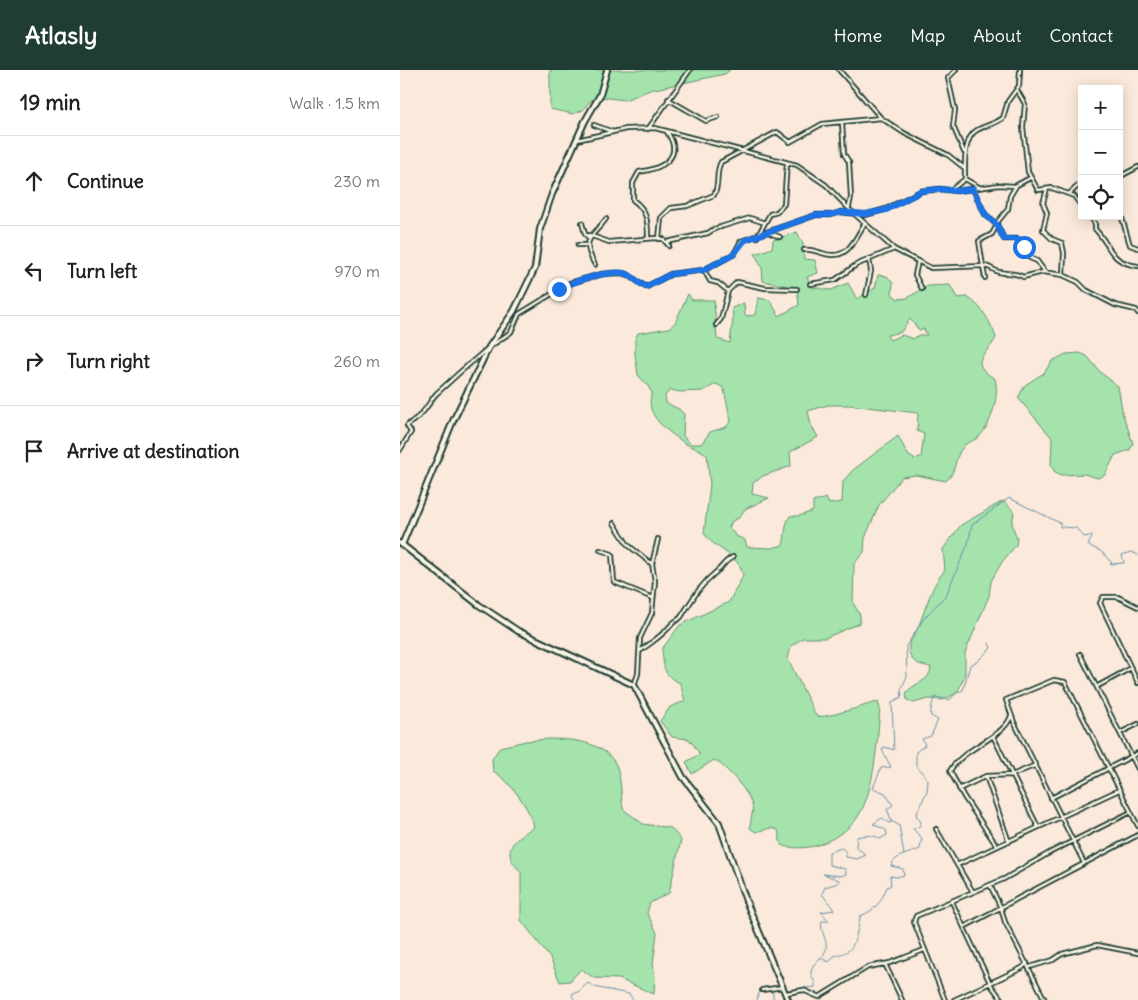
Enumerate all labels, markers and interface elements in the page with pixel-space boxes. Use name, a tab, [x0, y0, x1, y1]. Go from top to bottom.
text: Atlasly	[25, 20, 97, 50]
text: Home	[834, 24, 882, 47]
text: Map	[910, 24, 945, 47]
text: About	[973, 24, 1021, 47]
text: Contact	[1049, 24, 1113, 47]
map controls	[1078, 85, 1123, 220]
button: +	[1078, 85, 1123, 130]
text: 19 min	[20, 89, 81, 116]
text: Walk · 1.5 km	[289, 93, 380, 113]
button: −	[1078, 130, 1123, 175]
icon: ahead	[20, 167, 48, 195]
text: Continue	[67, 169, 144, 193]
text: 230 m	[334, 171, 380, 191]
button: locate	[1078, 175, 1123, 220]
route start	[1013, 236, 1036, 259]
icon: left	[20, 257, 48, 285]
text: Turn left	[67, 259, 137, 283]
text: 970 m	[335, 261, 380, 281]
route end	[548, 278, 571, 301]
icon: right	[20, 347, 48, 375]
text: Turn right	[67, 349, 150, 373]
text: 260 m	[334, 351, 380, 371]
icon: arrive	[20, 437, 48, 465]
text: Arrive at destination	[67, 439, 240, 463]

